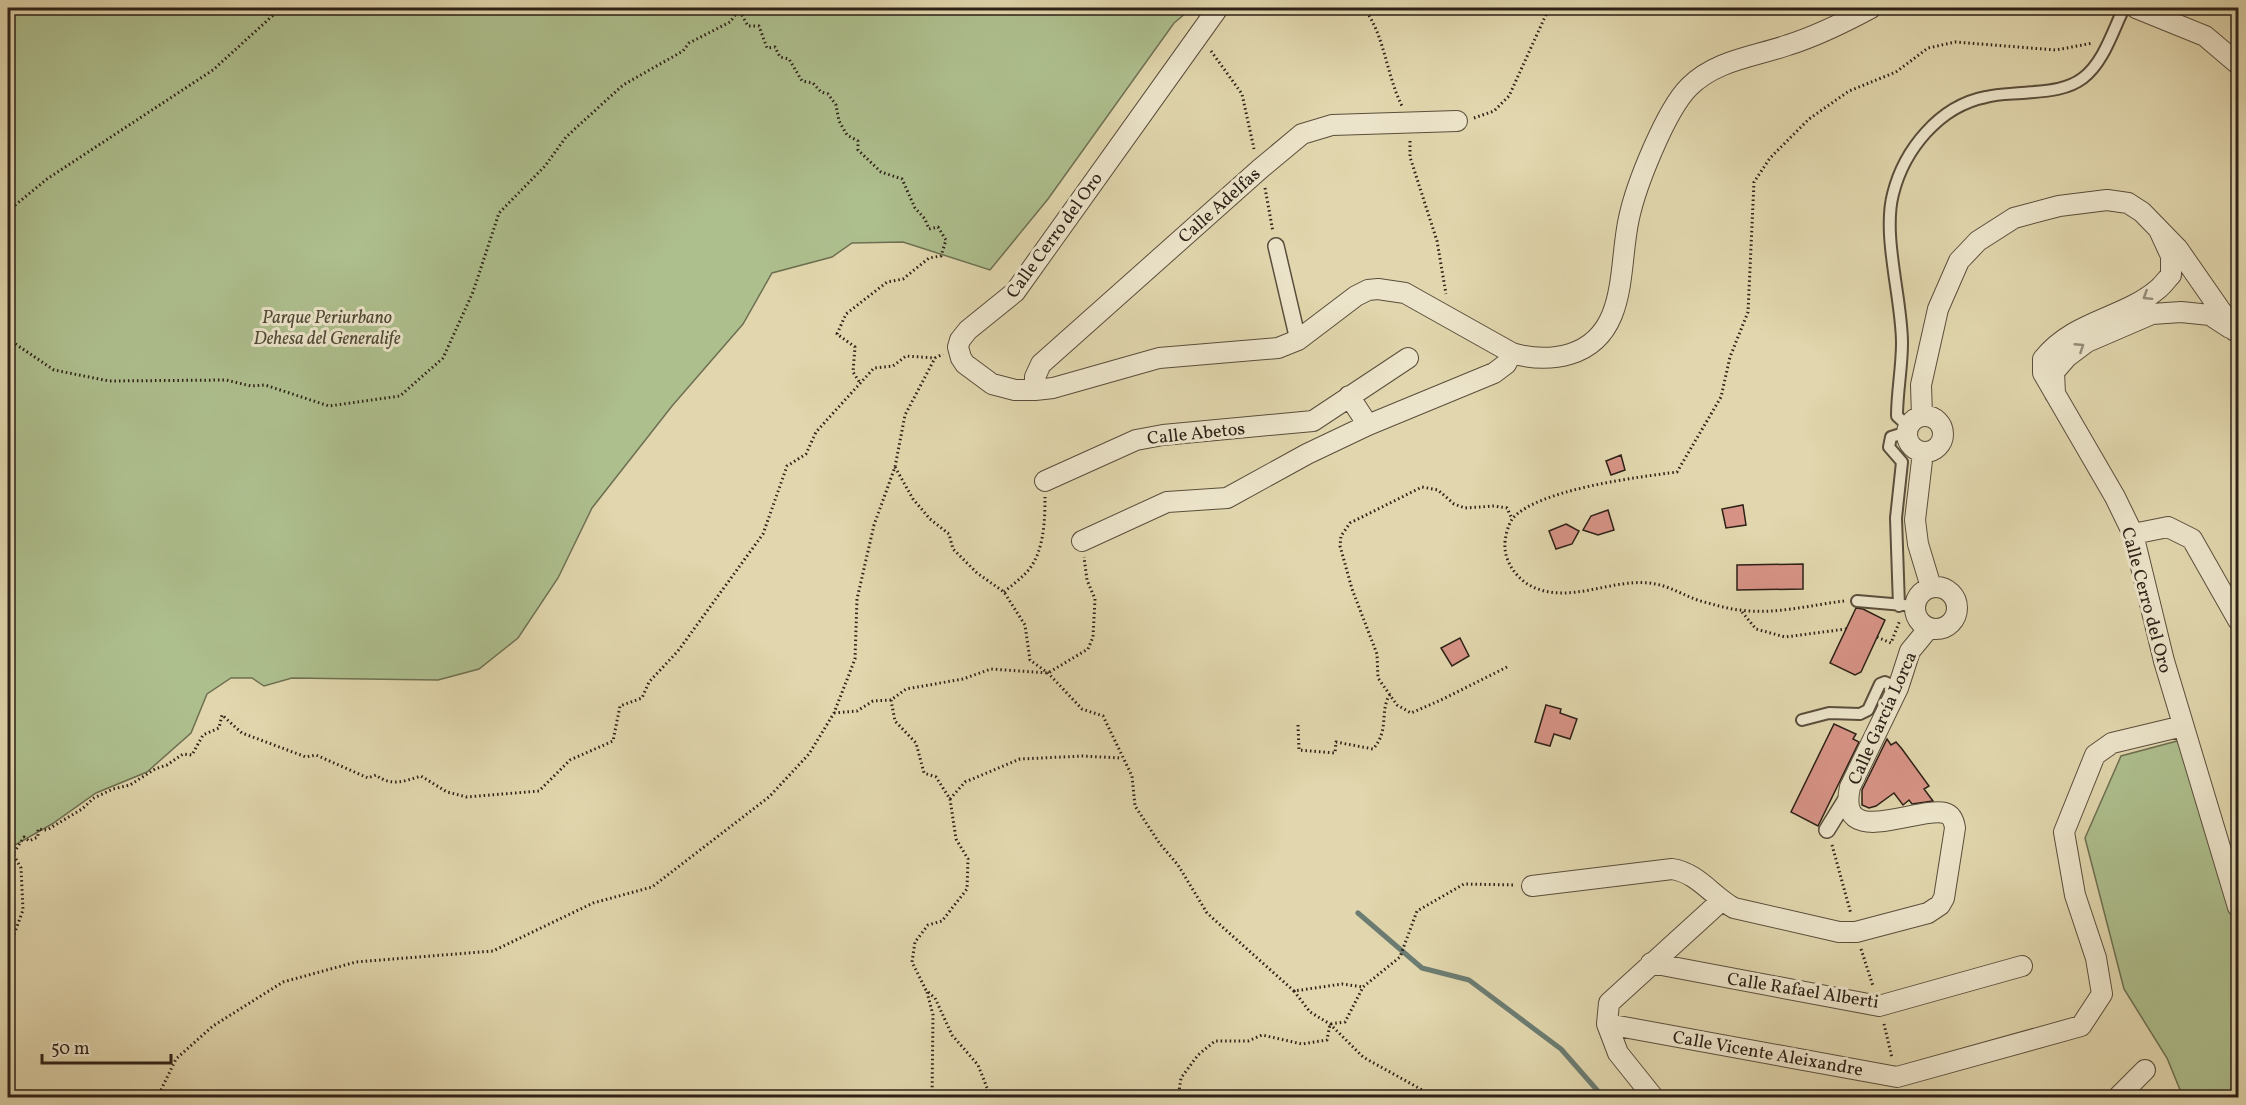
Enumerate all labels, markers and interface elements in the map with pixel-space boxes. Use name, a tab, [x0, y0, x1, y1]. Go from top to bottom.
street label: Calle Adelfas	[1173, 162, 1267, 250]
street label: Calle Cerro del Oro	[1001, 168, 1109, 304]
one-way arrow	[2143, 289, 2154, 300]
park label: Parque Periurbano Dehesa del Generalife	[254, 306, 401, 352]
one-way arrow	[2074, 343, 2085, 354]
street label: Calle Abetos	[1146, 417, 1246, 452]
street label: Calle Cerro del Oro	[2114, 525, 2177, 676]
street label: Calle García Lorca	[1843, 648, 1924, 789]
street label: Calle Rafael Alberti	[1725, 967, 1880, 1016]
street label: Calle Vicente Aleixandre	[1671, 1025, 1865, 1084]
scale bar	[42, 1027, 171, 1065]
text: 50 m	[51, 1037, 90, 1062]

